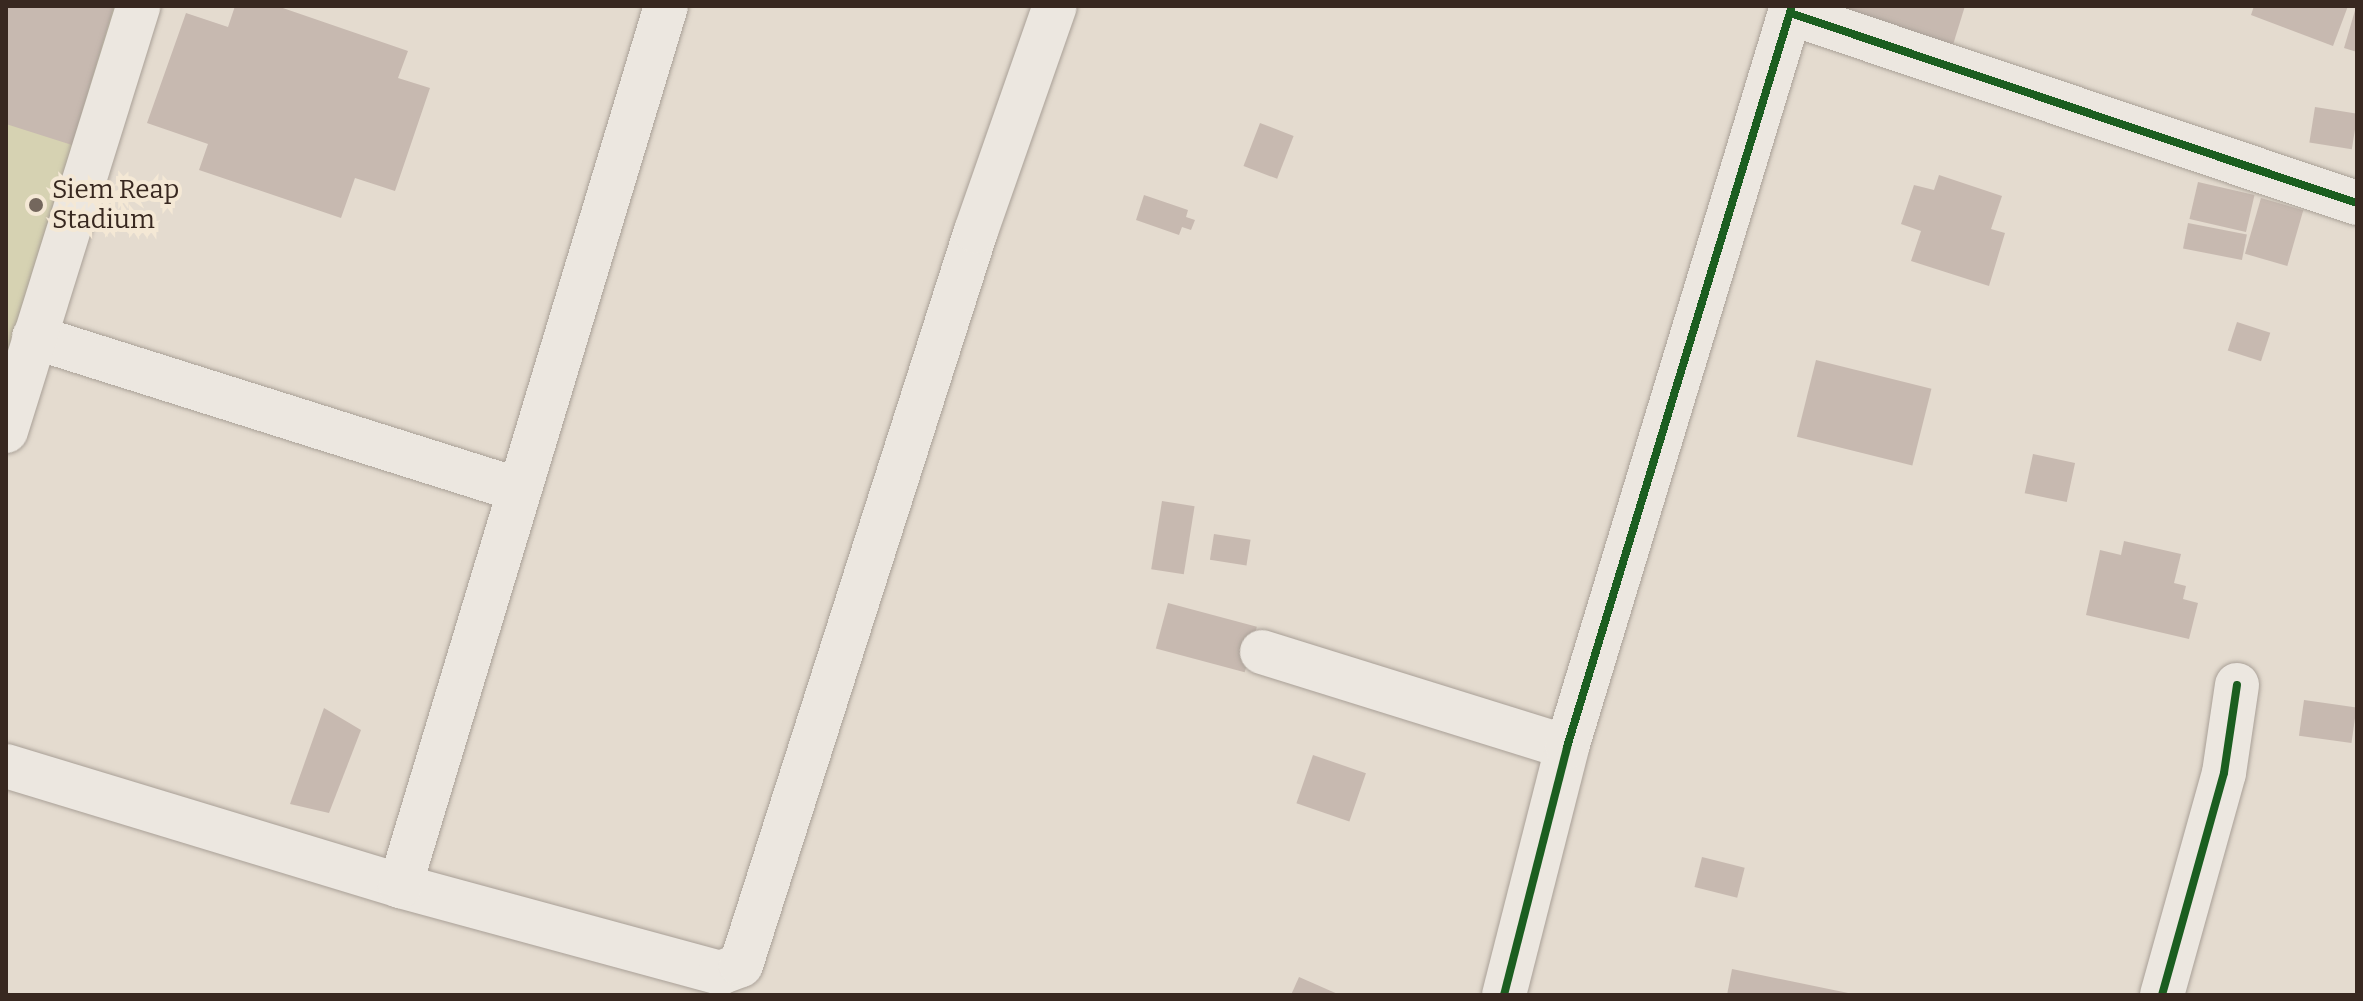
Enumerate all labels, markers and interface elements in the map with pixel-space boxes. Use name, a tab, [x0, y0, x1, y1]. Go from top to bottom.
place label: Siem Reap Stadium	[52, 174, 179, 236]
marker: Siem Reap Stadium	[27, 196, 45, 214]

